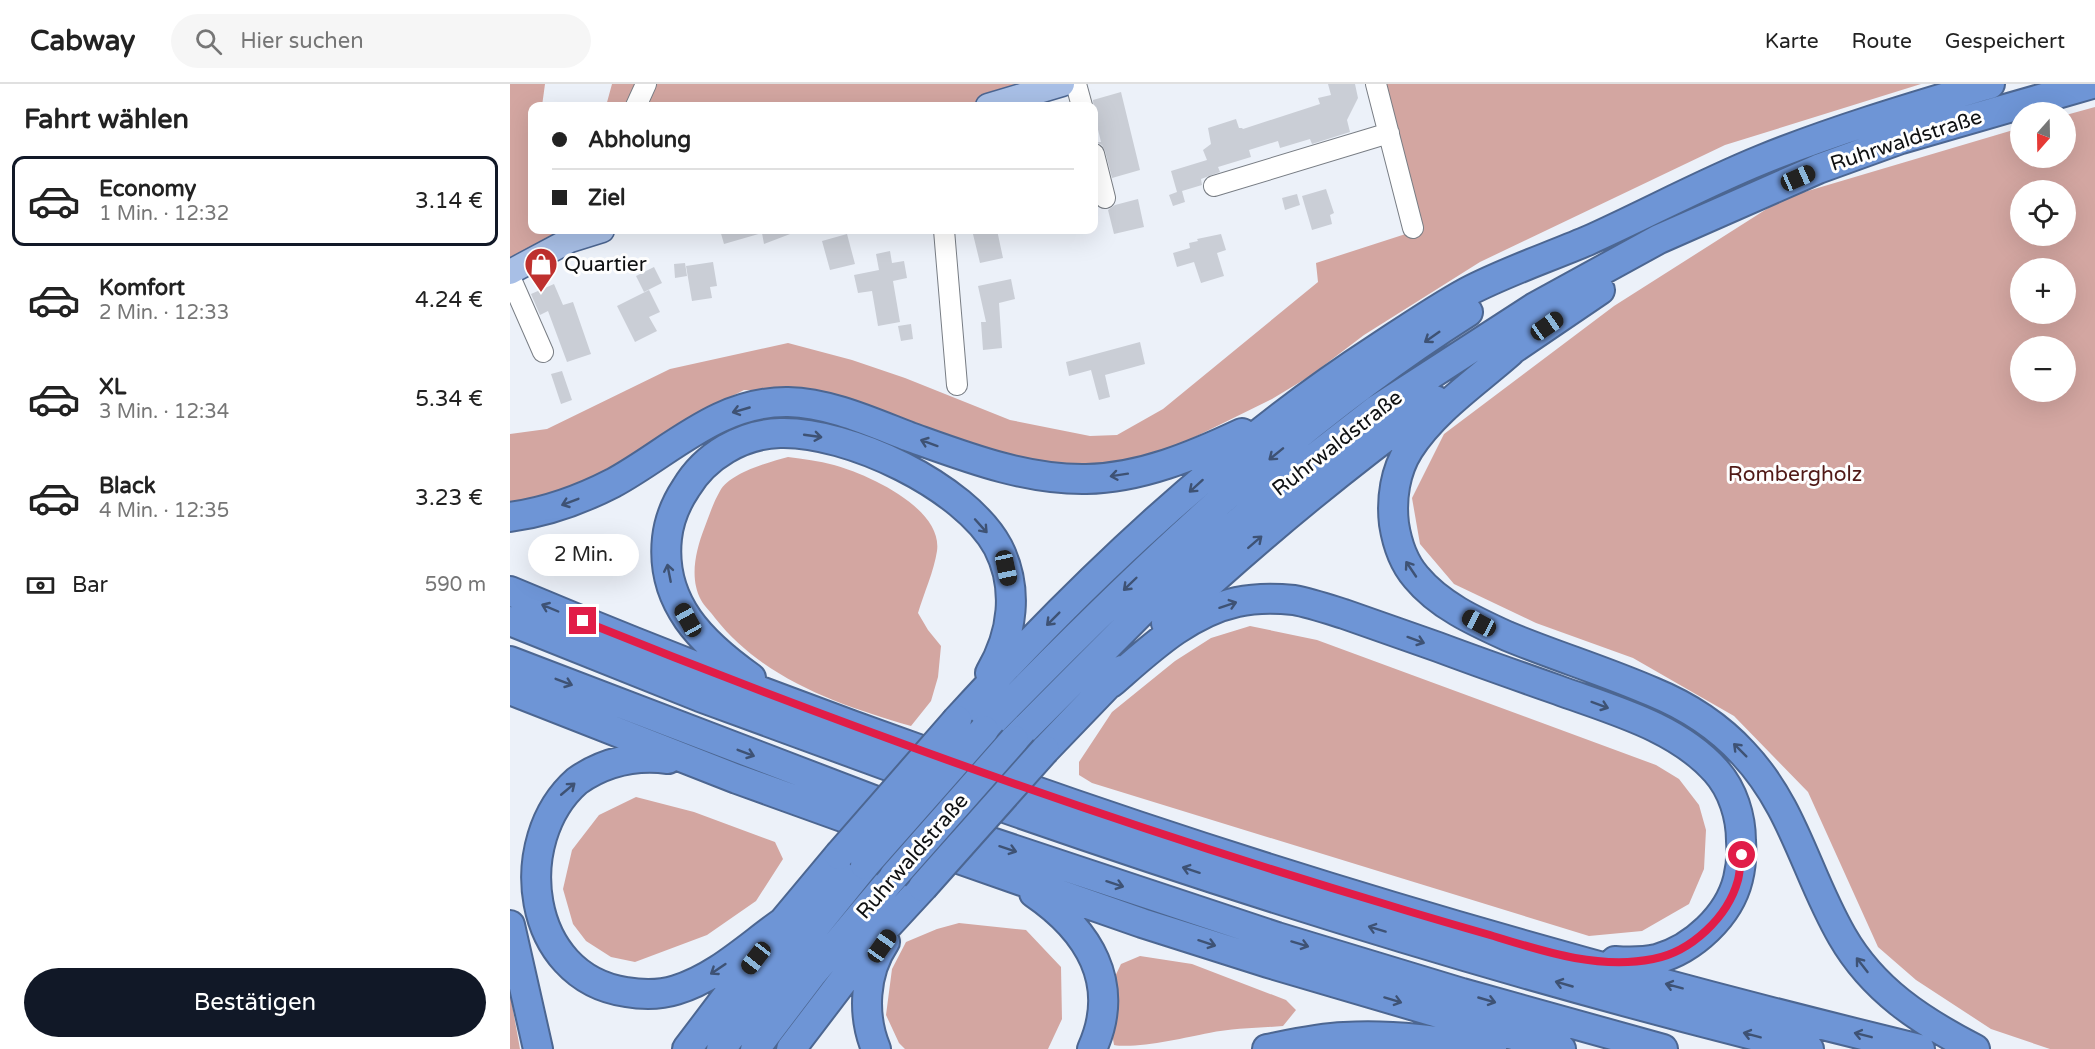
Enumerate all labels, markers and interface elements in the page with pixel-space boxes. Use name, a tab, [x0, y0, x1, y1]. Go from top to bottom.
search box	[171, 14, 591, 68]
text: Cabway	[30, 24, 135, 58]
icon: search	[192, 25, 225, 58]
text: Hier suchen	[240, 28, 364, 54]
text: Karte	[1765, 29, 1819, 54]
text: Route	[1852, 29, 1912, 54]
text: Gespeichert	[1945, 29, 2065, 54]
north arrow	[2010, 102, 2076, 168]
map controls	[2010, 102, 2076, 402]
text: Fahrt wählen	[24, 103, 189, 136]
street label: Ruhrwaldstraße	[1827, 104, 1985, 177]
text: Abholung	[588, 127, 691, 153]
car	[1778, 162, 1818, 194]
icon: car	[27, 174, 81, 228]
text: Economy	[99, 176, 196, 202]
button: locate	[2010, 180, 2076, 246]
text: Ziel	[588, 185, 625, 211]
text: 3.14 €	[415, 188, 483, 214]
text: 1 Min. · 12:32	[99, 202, 229, 226]
shop icon: Quartier	[523, 246, 559, 293]
place label: Quartier	[564, 252, 647, 277]
button: +	[2010, 258, 2076, 324]
icon: car	[27, 273, 81, 327]
text: Komfort	[99, 275, 185, 301]
text: 4.24 €	[415, 287, 483, 313]
text: 2 Min. · 12:33	[99, 301, 229, 325]
car	[1527, 308, 1567, 344]
one-way arrow	[1424, 331, 1440, 343]
button: −	[2010, 336, 2076, 402]
icon: car	[27, 372, 81, 426]
text: XL	[99, 374, 126, 400]
street label: Ruhrwaldstraße	[1267, 385, 1407, 502]
text: 5.34 €	[415, 386, 483, 412]
text: 3 Min. · 12:34	[99, 400, 229, 424]
one-way arrow	[732, 405, 751, 416]
one-way arrow	[803, 430, 822, 441]
one-way arrow	[920, 437, 939, 448]
one-way arrow	[1268, 447, 1284, 460]
park label: Rombergholz	[1728, 462, 1862, 487]
one-way arrow	[1109, 470, 1129, 481]
icon: car	[27, 471, 81, 525]
text: Black	[99, 473, 156, 499]
one-way arrow	[1188, 479, 1203, 493]
text: 3.23 €	[415, 485, 483, 511]
one-way arrow	[561, 497, 580, 508]
text: 4 Min. · 12:35	[99, 499, 229, 523]
one-way arrow	[974, 519, 988, 534]
callout: 2 Min.	[527, 534, 638, 576]
one-way arrow	[1247, 535, 1262, 549]
text: 2 Min.	[554, 543, 613, 567]
car	[993, 549, 1019, 587]
one-way arrow	[1405, 562, 1417, 578]
one-way arrow	[663, 564, 674, 584]
icon: cash	[24, 569, 57, 602]
text: Bar	[72, 572, 108, 598]
text: 590 m	[425, 573, 486, 597]
one-way arrow	[1123, 576, 1138, 590]
one-way arrow	[1218, 599, 1237, 610]
car	[671, 600, 705, 640]
one-way arrow	[541, 602, 560, 613]
route end	[569, 607, 596, 634]
car	[1459, 607, 1499, 639]
one-way arrow	[1046, 612, 1061, 627]
one-way arrow	[1406, 635, 1425, 646]
one-way arrow	[555, 678, 573, 689]
one-way arrow	[1590, 701, 1609, 712]
one-way arrow	[1732, 742, 1747, 757]
one-way arrow	[736, 748, 755, 759]
one-way arrow	[560, 782, 576, 795]
street label: Ruhrwaldstraße	[851, 788, 974, 924]
route start	[1728, 841, 1755, 868]
one-way arrow	[998, 844, 1017, 855]
one-way arrow	[1182, 864, 1201, 875]
one-way arrow	[1105, 879, 1124, 890]
one-way arrow	[1368, 923, 1387, 934]
car	[864, 926, 900, 966]
car	[738, 938, 774, 978]
one-way arrow	[1197, 939, 1216, 950]
one-way arrow	[1290, 939, 1309, 950]
one-way arrow	[1855, 957, 1868, 973]
one-way arrow	[710, 962, 727, 975]
button: Bestätigen	[24, 968, 486, 1037]
one-way arrow	[1555, 978, 1574, 989]
one-way arrow	[1665, 980, 1684, 991]
one-way arrow	[1383, 995, 1402, 1006]
one-way arrow	[1477, 995, 1496, 1006]
one-way arrow	[1743, 1028, 1762, 1040]
one-way arrow	[1854, 1028, 1873, 1040]

